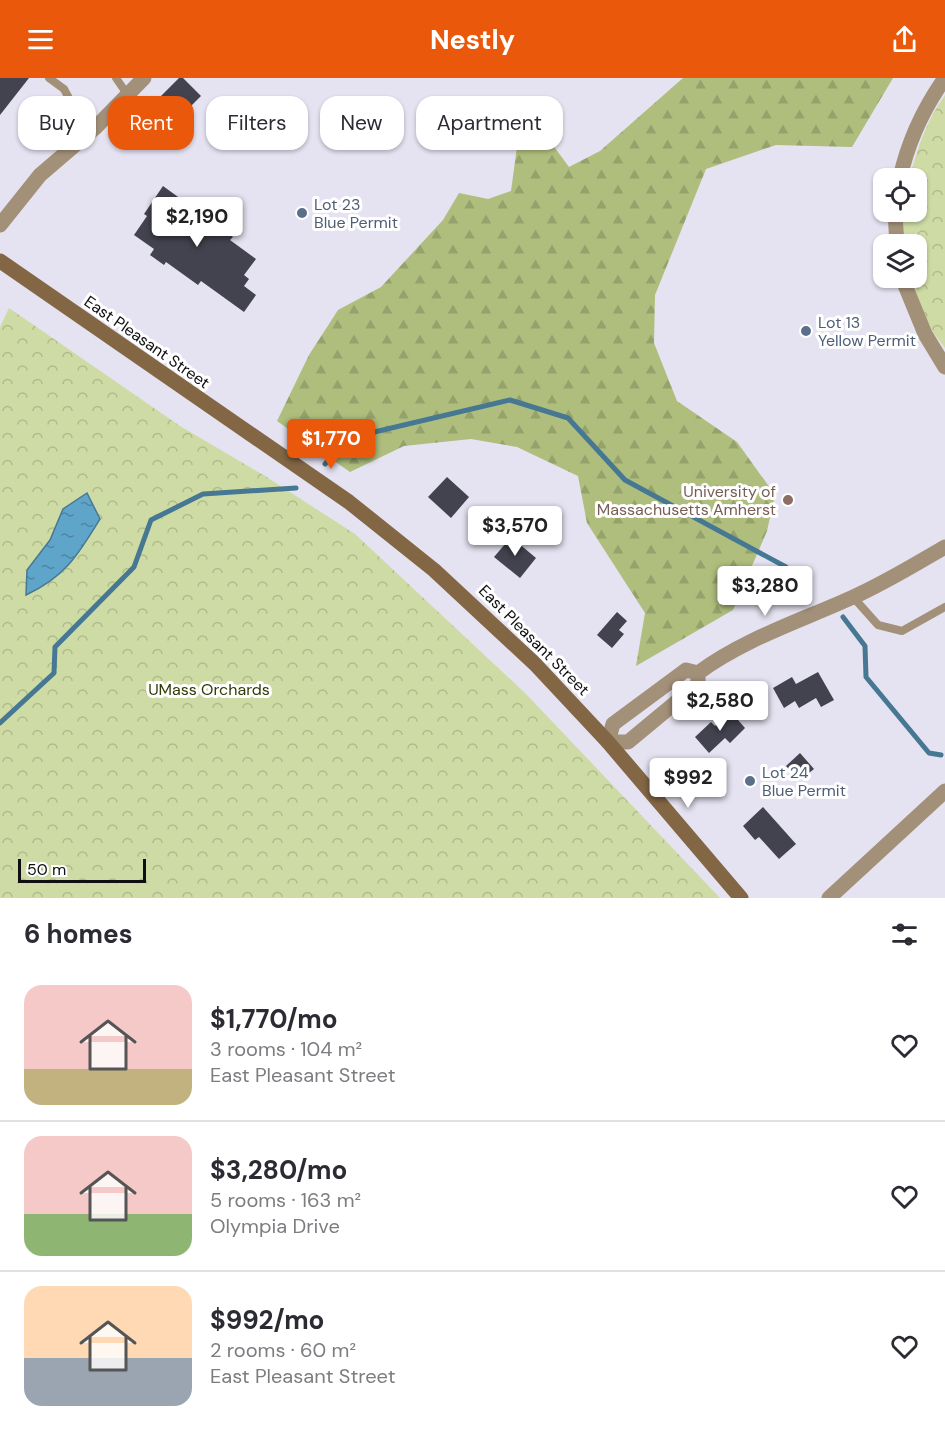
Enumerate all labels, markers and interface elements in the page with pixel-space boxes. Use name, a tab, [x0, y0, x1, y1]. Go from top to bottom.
text: Nestly	[430, 22, 515, 57]
icon: menu	[24, 23, 57, 56]
icon: share	[888, 23, 921, 56]
chip: Buy	[18, 96, 96, 150]
chip: Rent	[108, 96, 194, 150]
chip: Filters	[206, 96, 308, 150]
chip: New	[320, 96, 404, 150]
chip: Apartment	[416, 96, 563, 150]
map controls	[873, 168, 927, 288]
button: locate	[873, 168, 927, 222]
place label: Lot 23 Blue Permit	[314, 194, 398, 233]
pin: $2,190	[148, 197, 246, 248]
text: $2,190	[166, 203, 228, 229]
marker: Lot 23 Blue Permit	[295, 206, 309, 220]
button: layers	[873, 234, 927, 288]
street label: East Pleasant Street	[80, 291, 214, 393]
place label: Lot 13 Yellow Permit	[818, 312, 916, 351]
marker: Lot 13 Yellow Permit	[799, 324, 813, 338]
pin: $1,770	[282, 419, 380, 470]
text: $1,770	[301, 425, 361, 451]
place label: University of Massachusetts Amherst	[597, 481, 776, 520]
marker: University of Massachusetts Amherst	[781, 493, 795, 507]
pin: $3,570	[466, 506, 564, 557]
text: $3,570	[482, 512, 548, 538]
pin: $3,280	[716, 566, 814, 617]
text: $3,280	[731, 572, 799, 598]
street label: East Pleasant Street	[474, 580, 594, 700]
park label: UMass Orchards	[148, 679, 270, 700]
pin: $2,580	[671, 681, 769, 732]
text: $2,580	[686, 687, 754, 713]
pin: $992	[652, 758, 724, 809]
place label: Lot 24 Blue Permit	[762, 762, 846, 801]
text: $992	[664, 764, 712, 790]
marker: Lot 24 Blue Permit	[743, 774, 757, 788]
scale bar	[18, 856, 146, 884]
text: 50 m	[27, 859, 66, 880]
text: 6 homes	[24, 917, 132, 951]
icon: filters	[888, 918, 921, 951]
text: $1,770/mo	[210, 1002, 338, 1036]
icon: home	[72, 1009, 144, 1081]
icon: heart	[888, 1029, 921, 1062]
text: 3 rooms · 104 m²	[210, 1036, 362, 1062]
text: East Pleasant Street	[210, 1062, 395, 1088]
text: $3,280/mo	[210, 1153, 347, 1187]
icon: home	[72, 1160, 144, 1232]
icon: heart	[888, 1180, 921, 1213]
text: 5 rooms · 163 m²	[210, 1187, 361, 1213]
text: Olympia Drive	[210, 1213, 340, 1239]
text: $992/mo	[210, 1303, 324, 1337]
icon: home	[72, 1310, 144, 1382]
icon: heart	[888, 1330, 921, 1363]
text: 2 rooms · 60 m²	[210, 1337, 356, 1363]
text: East Pleasant Street	[210, 1363, 395, 1389]

